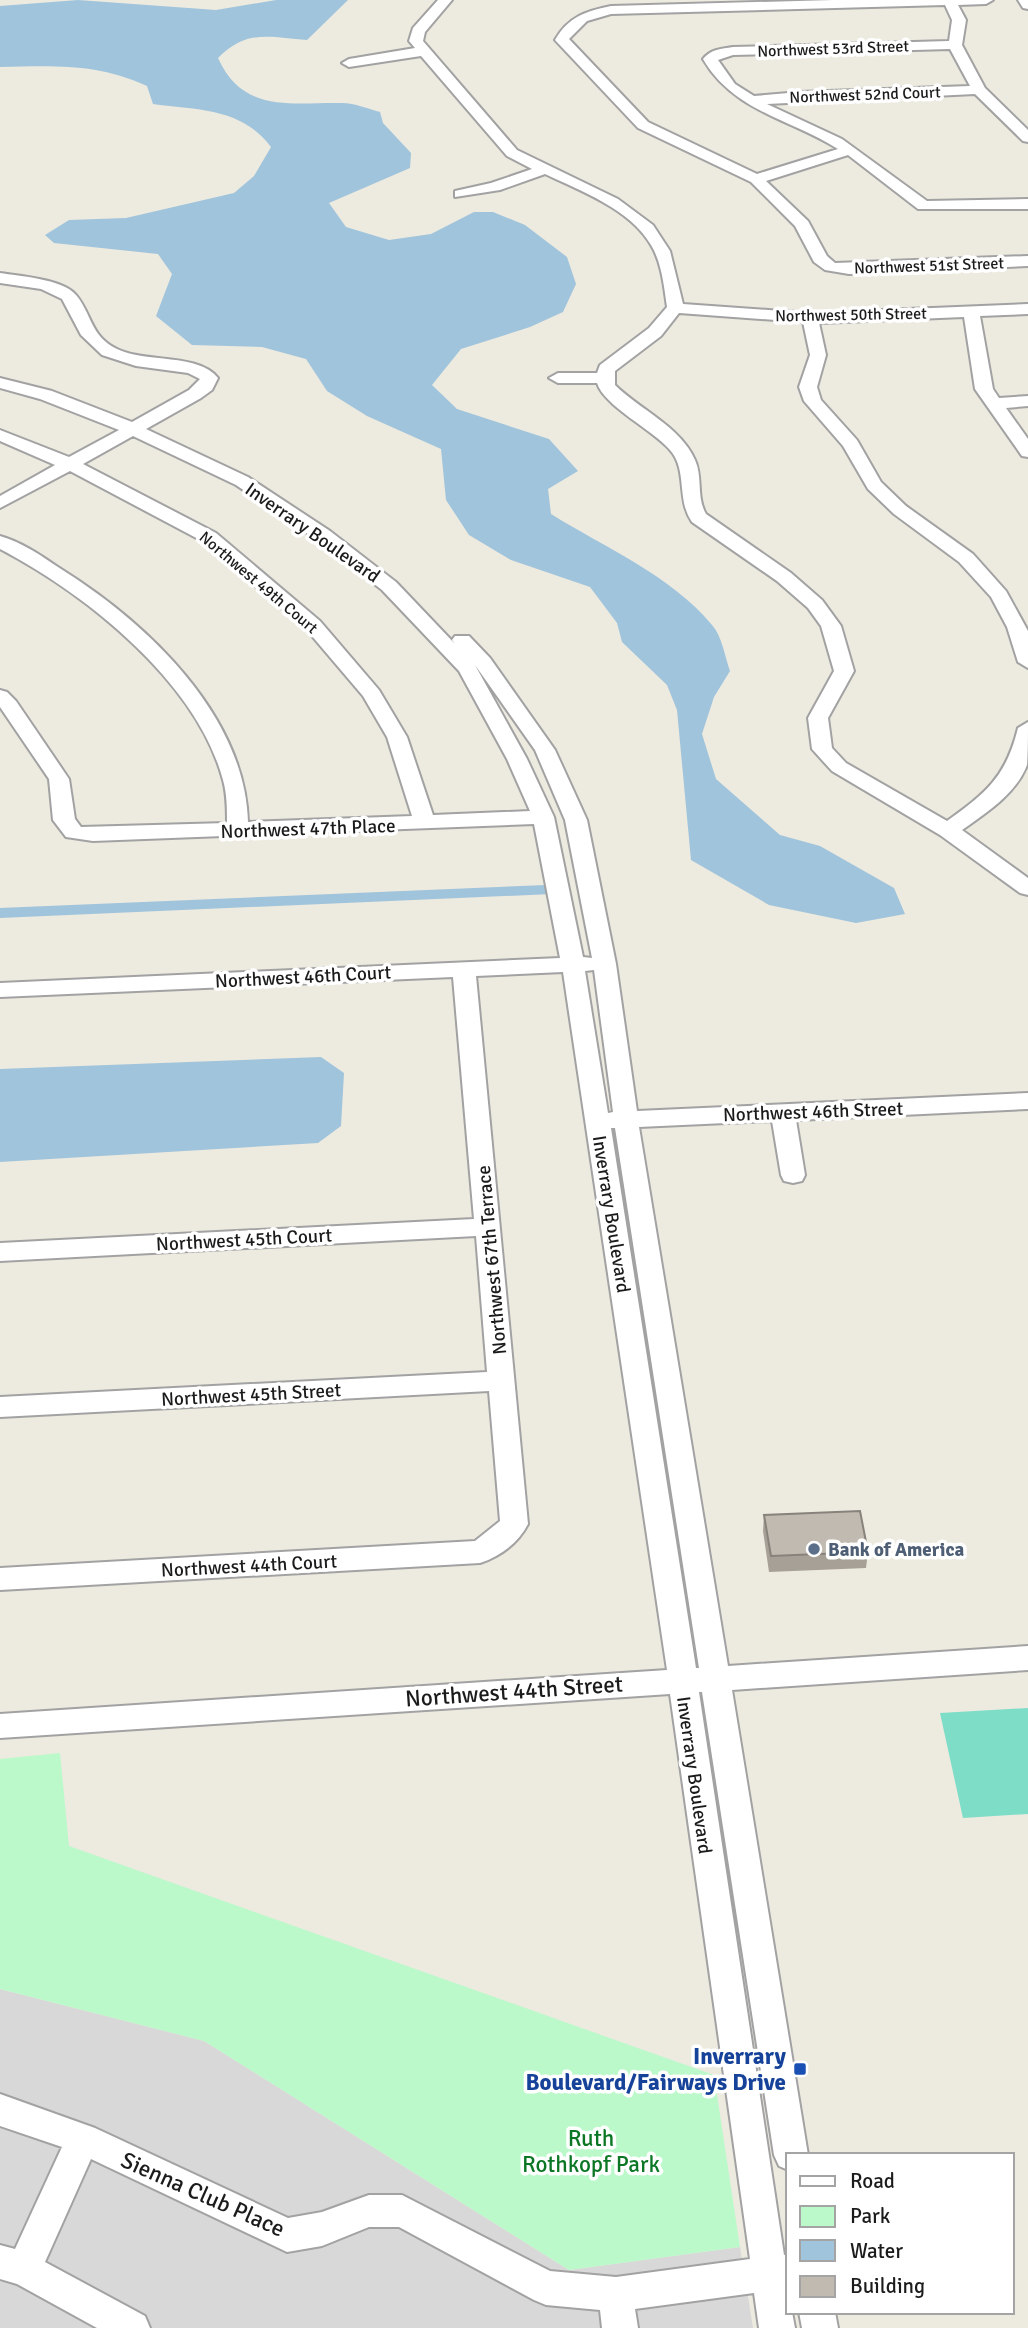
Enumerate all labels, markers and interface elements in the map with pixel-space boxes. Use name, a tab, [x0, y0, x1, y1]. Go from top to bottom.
street label: Northwest 53rd Street	[757, 36, 910, 62]
street label: Northwest 52nd Court	[789, 82, 941, 108]
street label: Northwest 51st Street	[854, 253, 1005, 279]
street label: Northwest 50th Street	[775, 304, 927, 326]
street label: Inverrary Boulevard	[240, 477, 385, 588]
street label: Northwest 49th Court	[195, 527, 322, 638]
street label: Northwest 47th Place	[220, 814, 396, 844]
street label: Northwest 46th Court	[214, 960, 392, 994]
street label: Northwest 46th Street	[723, 1097, 904, 1127]
street label: Inverrary Boulevard	[587, 1134, 635, 1295]
street label: Northwest 67th Terrace	[472, 1164, 512, 1355]
street label: Northwest 45th Court	[155, 1223, 333, 1257]
street label: Northwest 45th Street	[160, 1378, 342, 1412]
place label: Bank of America	[828, 1538, 964, 1562]
marker: Bank of America	[806, 1541, 822, 1557]
street label: Northwest 44th Court	[160, 1549, 338, 1583]
street label: Northwest 44th Street	[404, 1669, 624, 1714]
street label: Inverrary Boulevard	[671, 1695, 717, 1856]
place label: Inverrary Boulevard/Fairways Drive	[525, 2042, 787, 2097]
marker: Inverrary Boulevard/Fairways Drive	[792, 2061, 808, 2077]
park label: Ruth Rothkopf Park	[522, 2124, 660, 2179]
street label: Sienna Club Place	[116, 2145, 289, 2244]
legend	[786, 2153, 1014, 2314]
text: Road	[850, 2168, 895, 2194]
text: Park	[850, 2203, 891, 2229]
text: Water	[850, 2238, 903, 2264]
text: Building	[850, 2273, 925, 2299]

